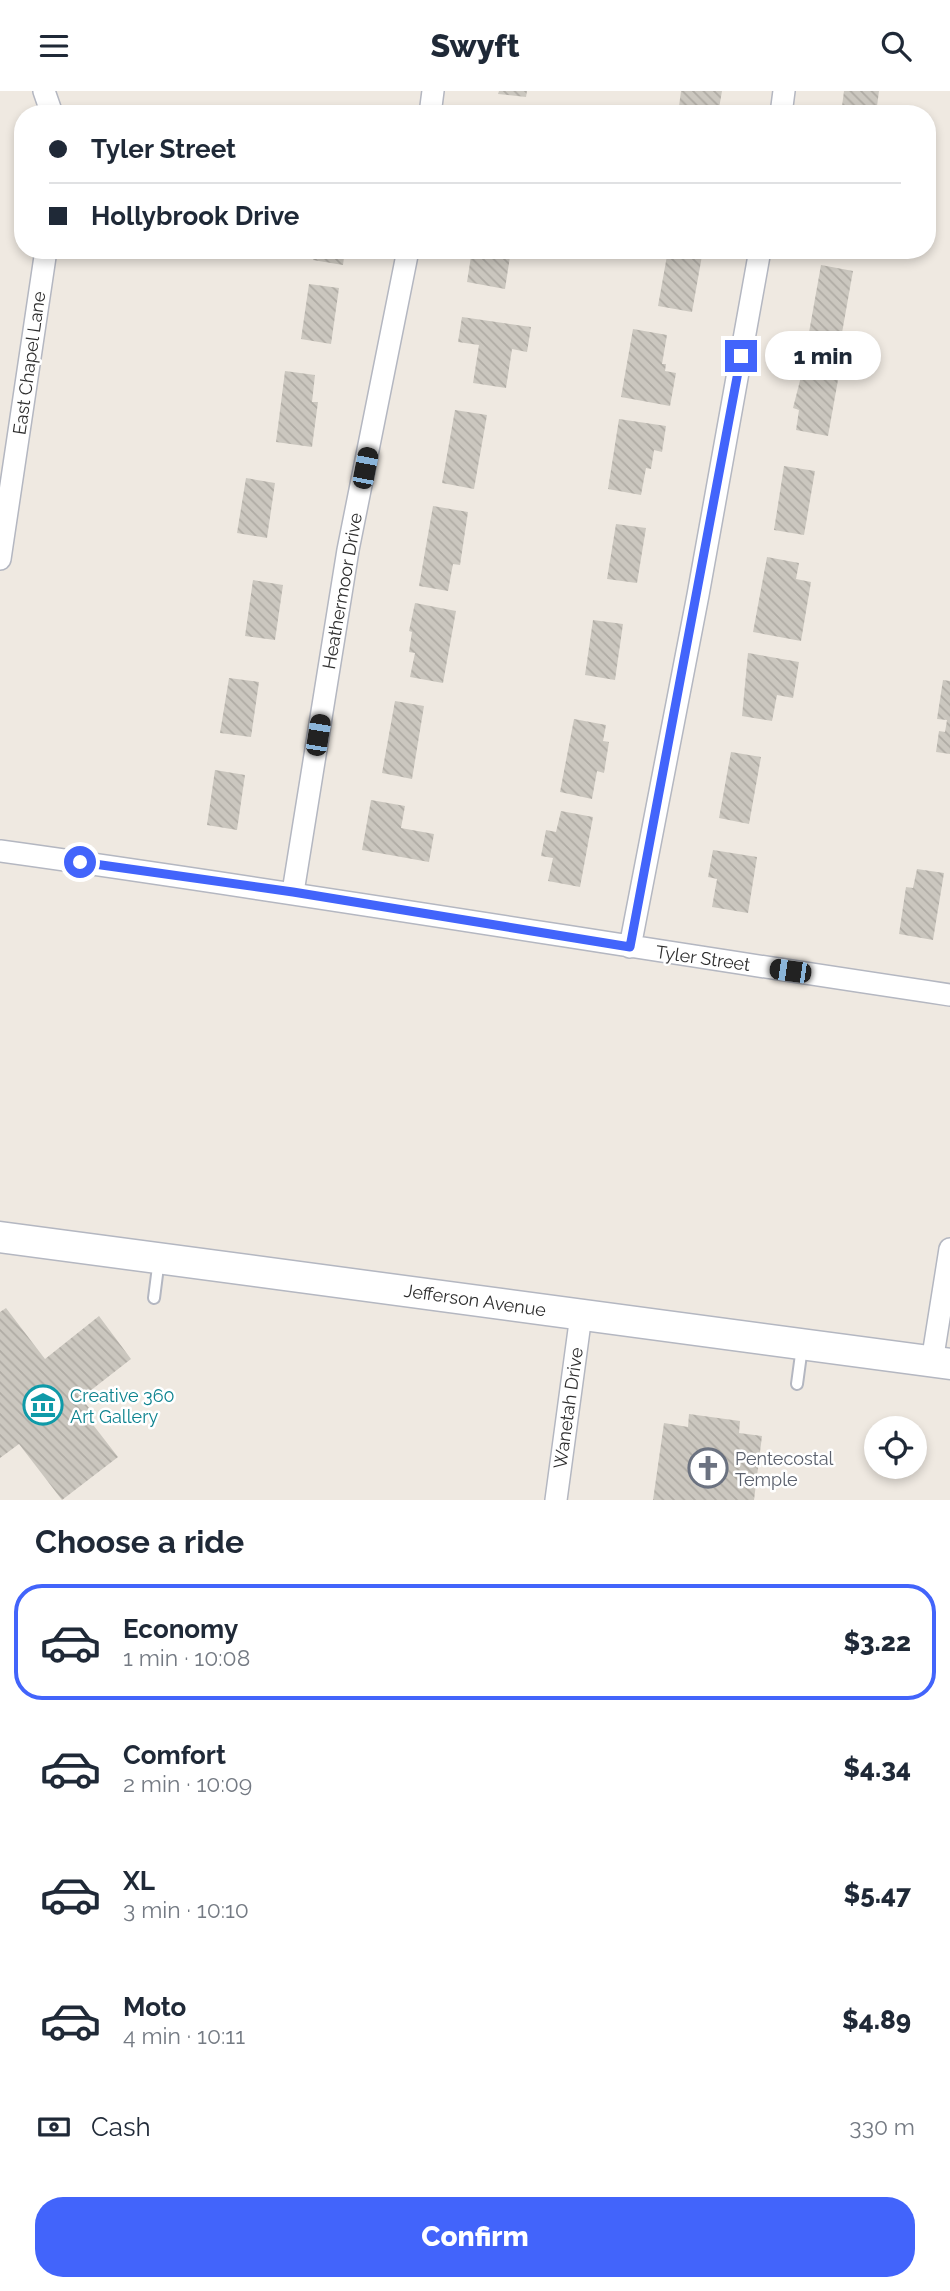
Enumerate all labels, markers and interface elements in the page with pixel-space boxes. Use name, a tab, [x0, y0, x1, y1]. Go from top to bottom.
icon: menu	[35, 27, 73, 65]
text: Swyft	[430, 27, 520, 64]
icon: search	[877, 27, 915, 65]
text: Tyler Street	[91, 134, 236, 164]
text: Hollybrook Drive	[91, 201, 299, 231]
street label: East Chapel Lane	[9, 289, 50, 436]
callout: 1 min	[766, 331, 881, 381]
route end	[725, 340, 757, 372]
text: 1 min	[793, 342, 853, 369]
car	[351, 445, 380, 491]
street label: Heathermoor Drive	[318, 511, 366, 671]
car	[305, 713, 332, 757]
route start	[64, 846, 96, 878]
street label: Tyler Street	[654, 941, 752, 975]
car	[768, 958, 813, 984]
street label: Jefferson Avenue	[403, 1280, 548, 1320]
street label: Wanetah Drive	[549, 1345, 587, 1470]
museum icon: Creative 360 Art Gallery	[22, 1384, 64, 1426]
place label: Creative 360 Art Gallery	[70, 1385, 175, 1427]
map controls	[864, 1416, 927, 1479]
button: locate	[864, 1416, 927, 1479]
church icon: Pentecostal Temple	[687, 1447, 729, 1489]
place label: Pentecostal Temple	[735, 1448, 833, 1490]
text: Choose a ride	[35, 1523, 244, 1560]
icon: car	[39, 1611, 102, 1674]
text: Economy	[123, 1614, 238, 1644]
text: $3.22	[843, 1627, 911, 1657]
text: 1 min · 10:08	[123, 1644, 250, 1671]
icon: car	[39, 1737, 102, 1800]
text: Comfort	[123, 1740, 226, 1770]
text: $4.34	[843, 1753, 911, 1783]
text: 2 min · 10:09	[123, 1770, 252, 1797]
icon: car	[39, 1863, 102, 1926]
text: XL	[123, 1866, 155, 1896]
text: $5.47	[844, 1879, 911, 1909]
text: 3 min · 10:10	[123, 1896, 249, 1923]
icon: car	[39, 1989, 102, 2052]
text: Moto	[123, 1992, 186, 2022]
text: $4.89	[842, 2005, 911, 2035]
text: 4 min · 10:11	[123, 2022, 245, 2049]
icon: cash	[35, 2108, 73, 2146]
text: Cash	[91, 2112, 151, 2142]
text: 330 m	[849, 2113, 915, 2140]
button: Confirm	[35, 2197, 915, 2277]

